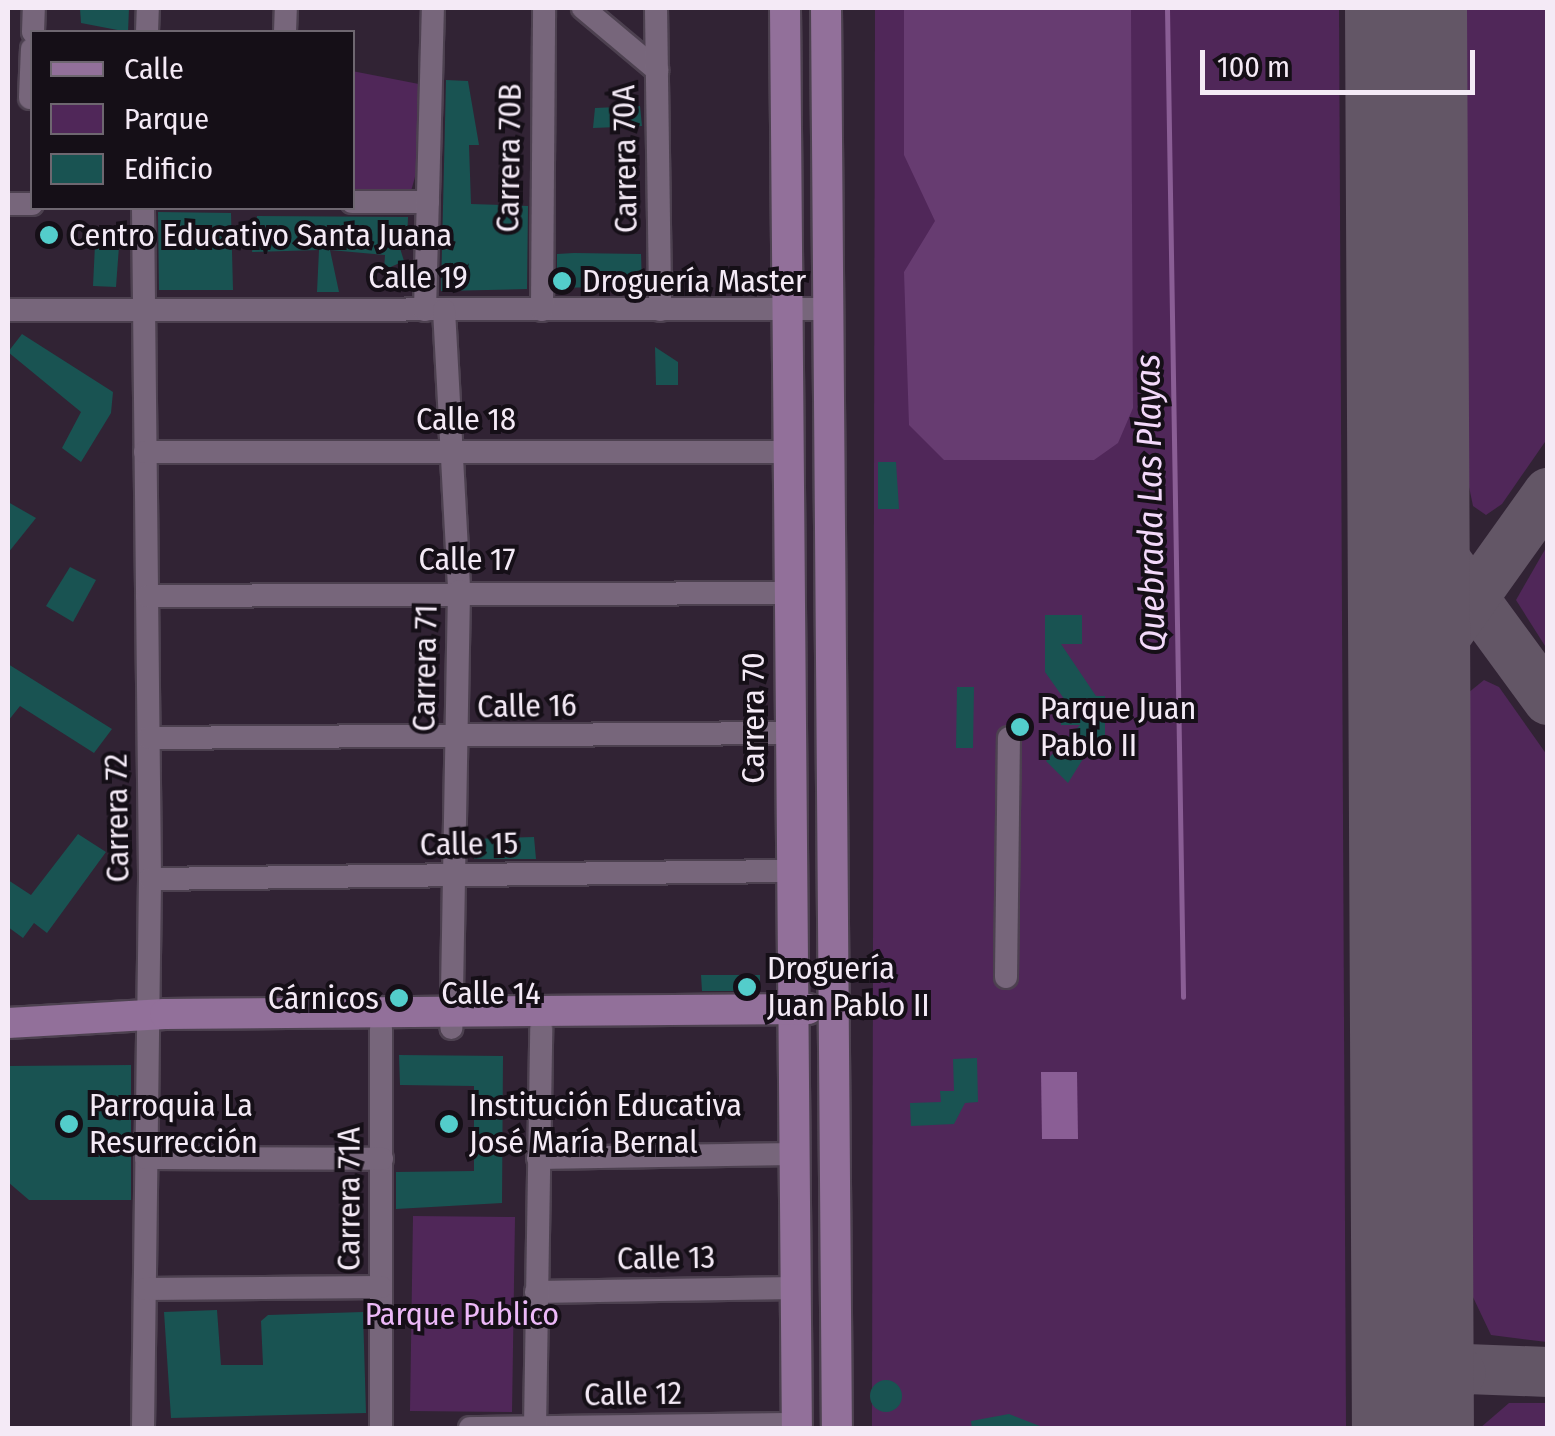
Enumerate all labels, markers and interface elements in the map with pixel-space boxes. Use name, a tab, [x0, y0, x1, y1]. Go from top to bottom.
legend	[30, 30, 355, 210]
scale bar	[1205, 30, 1480, 92]
text: 100 m	[1217, 49, 1290, 85]
text: Calle	[124, 51, 184, 87]
street label: Carrera 70B	[489, 83, 529, 233]
street label: Carrera 70A	[605, 85, 645, 233]
text: Parque	[124, 101, 209, 137]
text: Edificio	[124, 151, 213, 187]
place label: Centro Educativo Santa Juana	[69, 216, 452, 254]
marker: Centro Educativo Santa Juana	[38, 224, 60, 246]
street label: Calle 19	[368, 258, 468, 296]
place label: Droguería Master	[582, 262, 806, 300]
marker: Droguería Master	[551, 270, 573, 292]
water label: Quebrada Las Playas	[1126, 354, 1174, 652]
street label: Calle 18	[416, 400, 516, 438]
street label: Calle 17	[419, 540, 515, 578]
street label: Carrera 71	[405, 604, 445, 732]
street label: Carrera 70	[734, 652, 772, 784]
street label: Calle 16	[477, 686, 577, 726]
place label: Parque Juan Pablo II	[1040, 690, 1196, 765]
marker: Parque Juan Pablo II	[1009, 716, 1031, 738]
street label: Carrera 72	[97, 753, 137, 883]
street label: Calle 15	[419, 824, 519, 864]
place label: Droguería Juan Pablo II	[767, 950, 930, 1025]
street label: Calle 14	[441, 974, 541, 1012]
marker: Droguería Juan Pablo II	[736, 976, 758, 998]
place label: Cárnicos	[268, 979, 379, 1017]
marker: Cárnicos	[388, 987, 410, 1009]
place label: Parroquia La Resurrección	[89, 1087, 258, 1162]
place label: Institución Educativa José María Bernal	[469, 1087, 742, 1162]
marker: Parroquia La Resurrección	[58, 1113, 80, 1135]
marker: Institución Educativa José María Bernal	[438, 1113, 460, 1135]
street label: Carrera 71A	[330, 1127, 368, 1271]
street label: Calle 13	[617, 1238, 715, 1278]
park label: Parque Publico	[365, 1295, 559, 1333]
street label: Calle 12	[584, 1374, 682, 1414]

